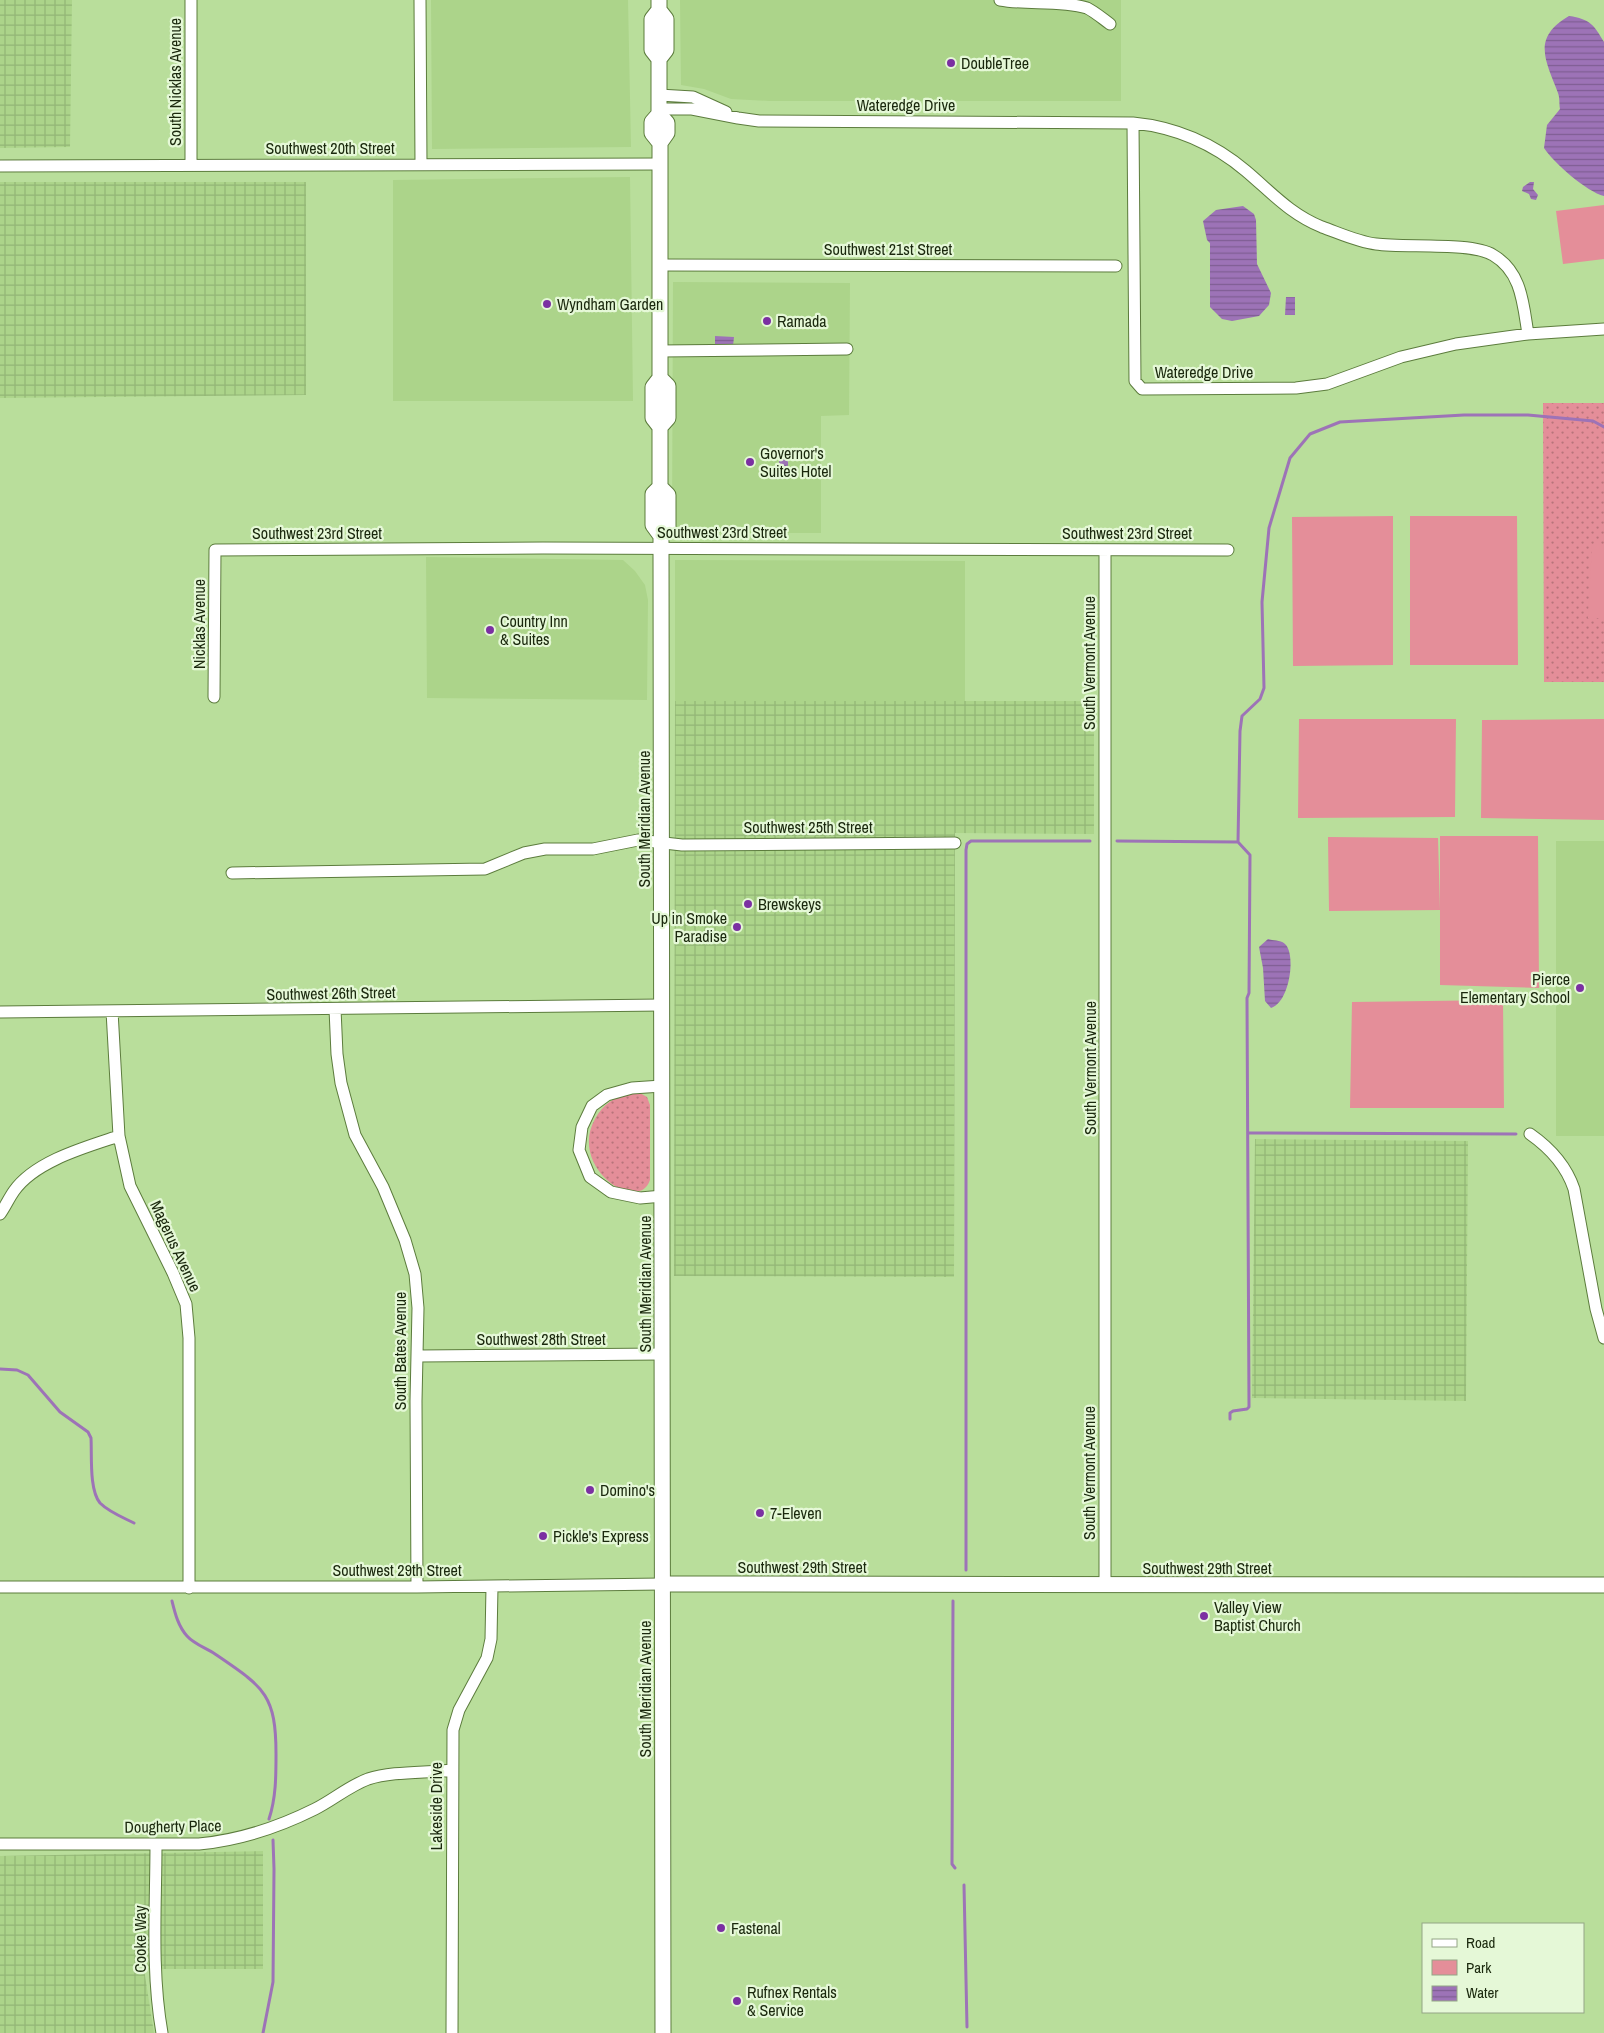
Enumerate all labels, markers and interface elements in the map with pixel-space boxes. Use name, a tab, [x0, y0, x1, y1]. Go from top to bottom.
street label: South Nicklas Avenue	[164, 18, 186, 146]
place label: DoubleTree	[961, 52, 1029, 74]
marker: DoubleTree	[945, 57, 957, 69]
street label: Wateredge Drive	[857, 94, 955, 116]
street label: Southwest 20th Street	[265, 137, 395, 159]
street label: Southwest 21st Street	[824, 238, 953, 260]
place label: Wyndham Garden	[557, 293, 663, 315]
marker: Wyndham Garden	[541, 298, 553, 310]
place label: Ramada	[777, 310, 827, 332]
marker: Ramada	[761, 315, 773, 327]
street label: Wateredge Drive	[1155, 361, 1253, 383]
place label: Governor's Suites Hotel	[760, 442, 832, 482]
marker: Governor's Suites Hotel	[744, 456, 756, 468]
street label: Southwest 23rd Street	[657, 521, 787, 543]
street label: Southwest 23rd Street	[252, 522, 382, 544]
street label: Southwest 23rd Street	[1062, 522, 1192, 544]
street label: Nicklas Avenue	[188, 579, 210, 669]
street label: South Vermont Avenue	[1078, 596, 1100, 730]
place label: Country Inn & Suites	[500, 610, 568, 650]
marker: Country Inn & Suites	[484, 624, 496, 636]
street label: South Meridian Avenue	[633, 751, 655, 887]
street label: Southwest 25th Street	[743, 816, 873, 838]
place label: Brewskeys	[758, 893, 821, 915]
marker: Brewskeys	[742, 898, 754, 910]
place label: Up in Smoke Paradise	[651, 907, 727, 947]
marker: Up in Smoke Paradise	[731, 921, 743, 933]
place label: Pierce Elementary School	[1460, 968, 1570, 1008]
street label: Southwest 26th Street	[266, 981, 396, 1005]
marker: Pierce Elementary School	[1574, 982, 1586, 994]
street label: South Vermont Avenue	[1079, 1001, 1101, 1135]
street label: Magerus Avenue	[145, 1197, 207, 1295]
street label: South Meridian Avenue	[634, 1216, 656, 1352]
street label: South Bates Avenue	[389, 1292, 411, 1410]
street label: Southwest 28th Street	[476, 1328, 606, 1350]
street label: South Vermont Avenue	[1078, 1406, 1100, 1540]
place label: Domino's	[600, 1479, 655, 1501]
marker: Domino's	[584, 1484, 596, 1496]
place label: 7-Eleven	[770, 1502, 822, 1524]
marker: 7-Eleven	[754, 1507, 766, 1519]
place label: Pickle's Express	[553, 1525, 649, 1547]
marker: Pickle's Express	[537, 1530, 549, 1542]
street label: Southwest 29th Street	[737, 1556, 867, 1578]
street label: Southwest 29th Street	[1142, 1557, 1272, 1579]
street label: Southwest 29th Street	[332, 1559, 462, 1581]
place label: Valley View Baptist Church	[1214, 1596, 1301, 1636]
marker: Valley View Baptist Church	[1198, 1610, 1210, 1622]
street label: South Meridian Avenue	[634, 1621, 656, 1757]
street label: Lakeside Drive	[425, 1762, 447, 1850]
street label: Dougherty Place	[124, 1814, 222, 1838]
street label: Cooke Way	[129, 1905, 151, 1973]
place label: Fastenal	[731, 1917, 781, 1939]
marker: Fastenal	[715, 1922, 727, 1934]
legend	[1422, 1923, 1584, 2013]
text: Road	[1466, 1932, 1495, 1953]
text: Park	[1466, 1957, 1492, 1978]
place label: Rufnex Rentals & Service	[747, 1981, 837, 2021]
text: Water	[1466, 1982, 1498, 2003]
marker: Rufnex Rentals & Service	[731, 1995, 743, 2007]

